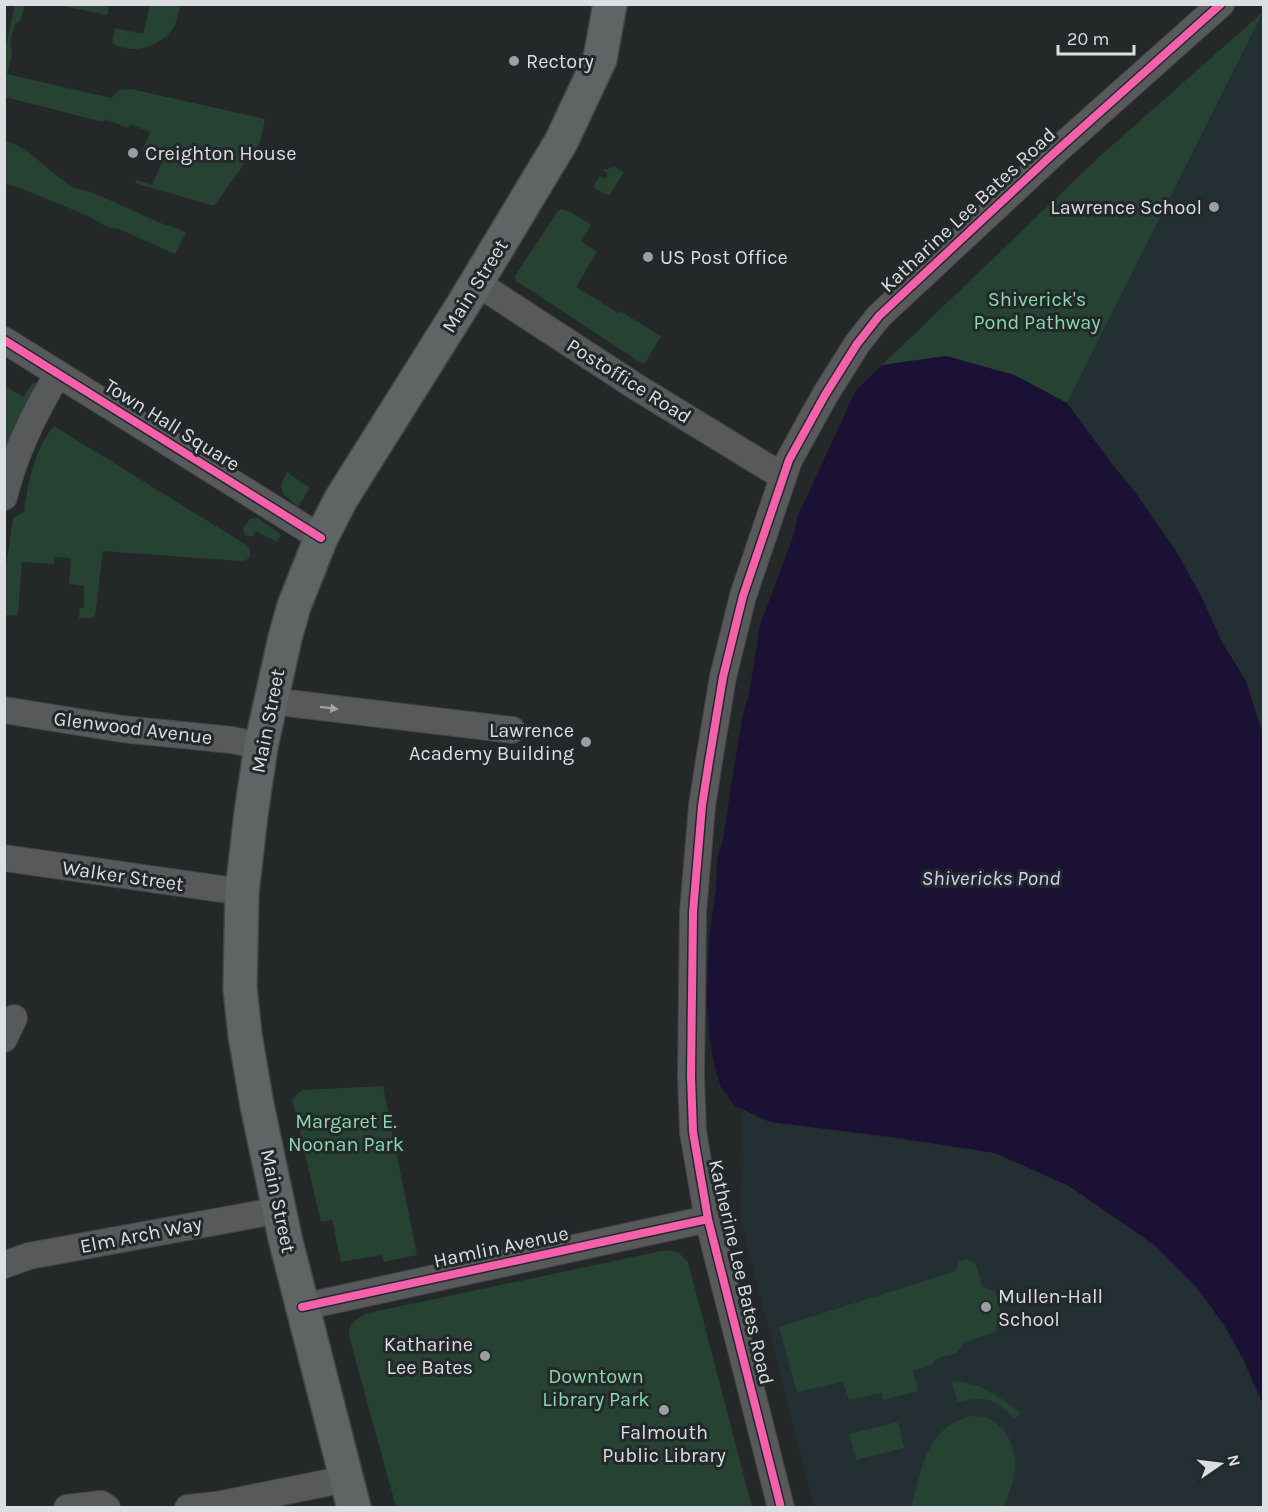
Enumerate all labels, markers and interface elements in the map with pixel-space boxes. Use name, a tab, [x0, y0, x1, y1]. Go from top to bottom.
scale bar	[1058, 18, 1134, 56]
text: 20 m	[1067, 28, 1109, 50]
place label: Rectory	[526, 50, 594, 73]
marker: Rectory	[507, 54, 521, 68]
street label: Katharine Lee Bates Road	[876, 123, 1060, 297]
place label: Creighton House	[145, 142, 297, 165]
marker: Creighton House	[126, 146, 140, 160]
place label: Lawrence School	[1050, 196, 1202, 219]
marker: Lawrence School	[1207, 200, 1221, 214]
street label: Main Street	[437, 235, 513, 337]
place label: US Post Office	[660, 246, 788, 269]
marker: US Post Office	[641, 250, 655, 264]
park label: Shiverick's Pond Pathway	[973, 288, 1101, 334]
street label: Postoffice Road	[563, 334, 695, 428]
street label: Town Hall Square	[100, 374, 244, 476]
street label: Main Street	[247, 666, 289, 775]
one-way arrow	[320, 704, 339, 713]
street label: Glenwood Avenue	[52, 707, 214, 749]
place label: Lawrence Academy Building	[409, 719, 574, 765]
marker: Lawrence Academy Building	[579, 735, 593, 749]
street label: Walker Street	[61, 856, 186, 896]
water label: Shivericks Pond	[922, 866, 1060, 890]
park label: Margaret E. Noonan Park	[288, 1110, 404, 1156]
street label: Main Street	[256, 1147, 300, 1256]
street label: Katherine Lee Bates Road	[704, 1157, 778, 1387]
street label: Elm Arch Way	[78, 1212, 204, 1258]
street label: Hamlin Avenue	[431, 1221, 571, 1273]
place label: Mullen-Hall School	[998, 1285, 1103, 1331]
marker: Mullen-Hall School	[979, 1300, 993, 1314]
place label: Katharine Lee Bates	[384, 1333, 473, 1379]
marker: Katharine Lee Bates	[478, 1349, 492, 1363]
park label: Downtown Library Park	[542, 1365, 650, 1411]
marker: Falmouth Public Library	[657, 1403, 671, 1417]
place label: Falmouth Public Library	[602, 1421, 726, 1467]
north arrow	[1190, 1434, 1250, 1494]
text: N	[1223, 1453, 1245, 1468]

